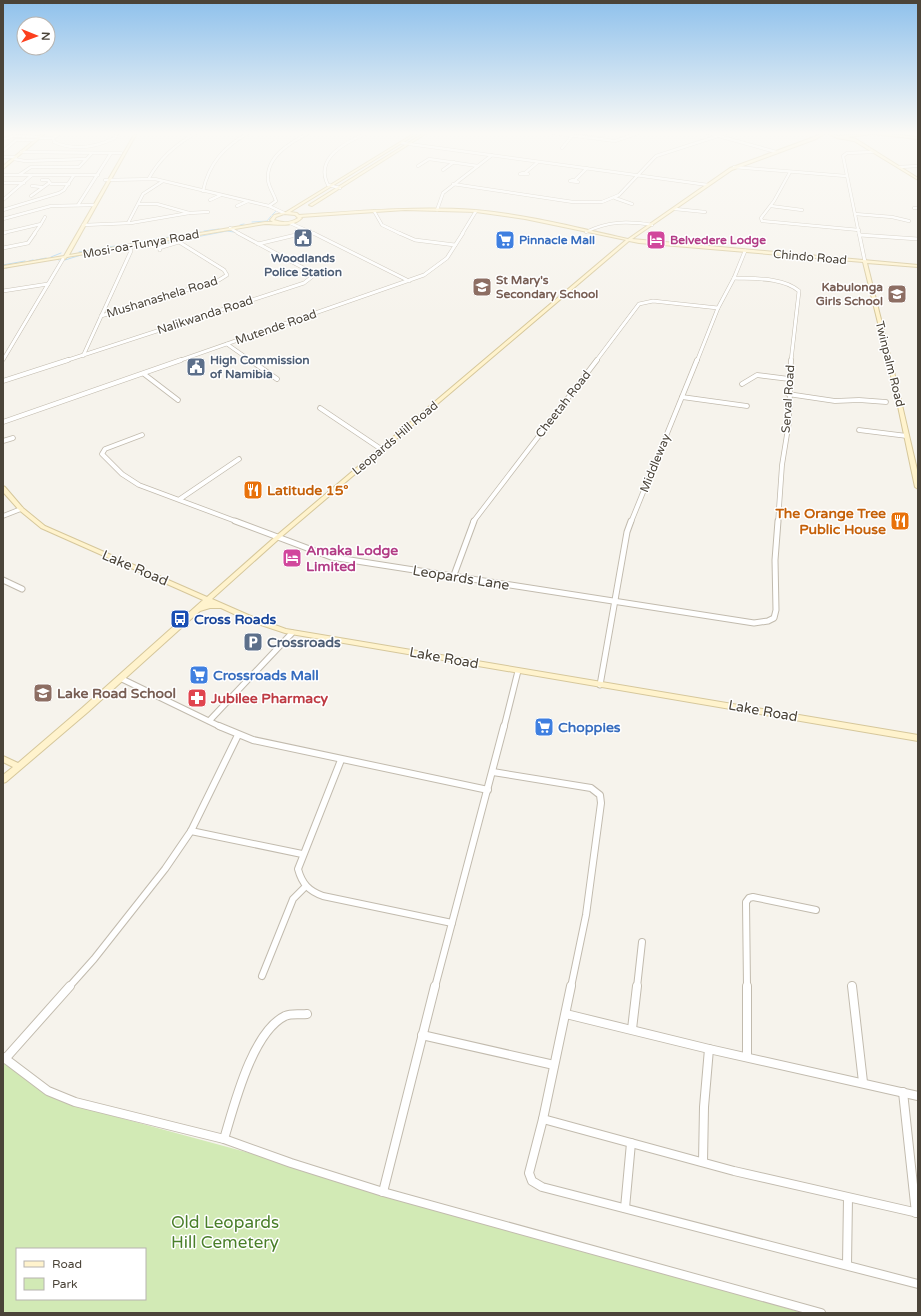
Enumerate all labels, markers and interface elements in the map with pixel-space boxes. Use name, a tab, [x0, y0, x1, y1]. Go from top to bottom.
north arrow	[16, 16, 56, 56]
text: N	[39, 32, 52, 41]
street label: Mosi-oa-Tunya Road	[82, 227, 200, 261]
public building icon: Woodlands Police Station	[292, 227, 314, 249]
supermarket icon: Pinnacle Mall	[494, 229, 516, 251]
hotel icon: Belvedere Lodge	[645, 229, 667, 251]
place label: Pinnacle Mall	[519, 233, 595, 247]
place label: Belvedere Lodge	[670, 233, 766, 248]
street label: Chindo Road	[772, 247, 848, 267]
place label: Woodlands Police Station	[264, 251, 342, 279]
street label: Mushanashela Road	[105, 273, 219, 321]
place label: St Mary's Secondary School	[496, 273, 598, 302]
school or university icon: St Mary's Secondary School	[471, 276, 493, 298]
place label: Kabulonga Girls School	[816, 280, 883, 308]
school or university icon: Kabulonga Girls School	[886, 283, 908, 305]
street label: Nalikwanda Road	[155, 293, 255, 337]
street label: Mutende Road	[234, 307, 318, 347]
street label: Twinpalm Road	[873, 320, 907, 408]
place label: High Commission of Namibia	[210, 353, 310, 381]
public building icon: High Commission of Namibia	[185, 356, 207, 378]
street label: Serval Road	[779, 365, 797, 433]
street label: Cheetah Road	[533, 368, 593, 440]
street label: Leopards Hill Road	[349, 398, 441, 478]
street label: Middleway	[637, 431, 673, 494]
restaurant icon: Latitude 15°	[242, 479, 264, 501]
place label: Latitude 15°	[267, 482, 348, 499]
place label: The Orange Tree Public House	[774, 505, 886, 538]
restaurant icon: The Orange Tree Public House	[889, 510, 911, 532]
place label: Amaka Lodge Limited	[306, 542, 398, 575]
street label: Lake Road	[99, 546, 171, 590]
hotel icon: Amaka Lodge Limited	[281, 547, 303, 569]
street label: Leopards Lane	[411, 562, 511, 594]
bus stop icon: Cross Roads	[169, 608, 191, 630]
place label: Cross Roads	[194, 611, 277, 628]
parking icon: Crossroads	[242, 631, 264, 653]
place label: Crossroads	[267, 634, 341, 651]
street label: Lake Road	[408, 644, 480, 672]
supermarket icon: Crossroads Mall	[188, 664, 210, 686]
place label: Crossroads Mall	[213, 667, 319, 684]
school or university icon: Lake Road School	[32, 682, 54, 704]
place label: Lake Road School	[57, 685, 176, 702]
pharmacy icon: Jubilee Pharmacy	[186, 687, 208, 709]
place label: Jubilee Pharmacy	[210, 690, 329, 707]
street label: Lake Road	[727, 697, 799, 725]
supermarket icon: Choppies	[533, 716, 555, 738]
place label: Choppies	[558, 719, 621, 736]
park label: Old Leopards Hill Cemetery	[171, 1212, 279, 1253]
legend	[16, 1248, 146, 1300]
text: Road	[52, 1257, 82, 1271]
text: Park	[52, 1277, 78, 1291]

